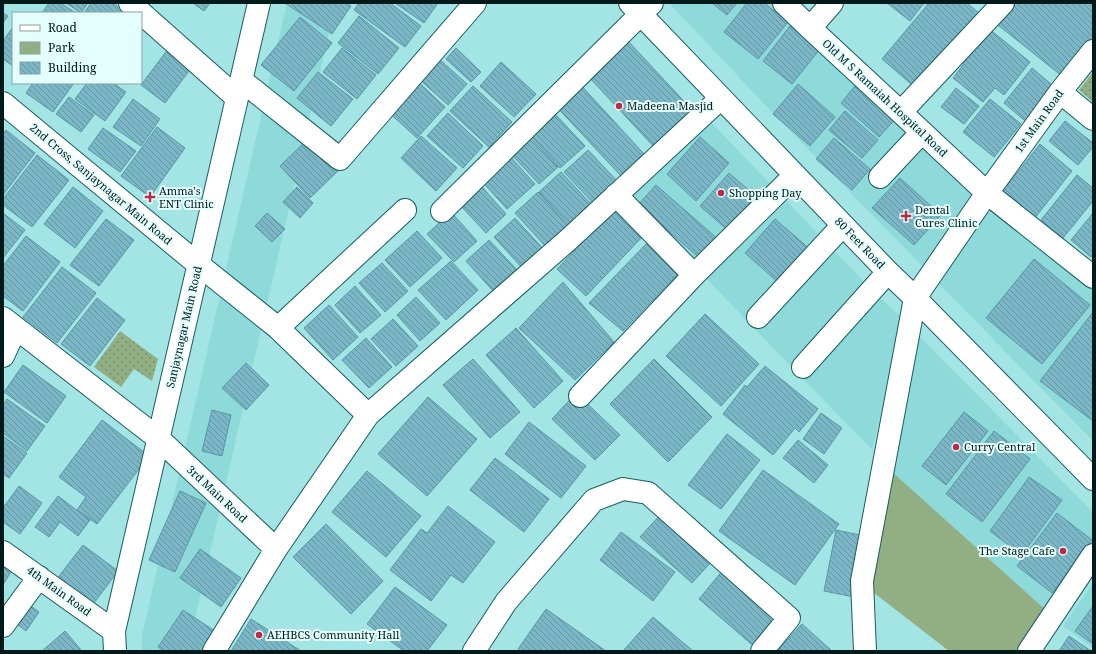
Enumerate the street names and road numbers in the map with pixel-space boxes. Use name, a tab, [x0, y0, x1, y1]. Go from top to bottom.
street label: Old M S Ramaiah Hospital Road	[820, 36, 951, 160]
street label: 1st Main Road	[1011, 86, 1067, 155]
street label: 2nd Cross, Sanjaynagar Main Road	[27, 120, 176, 248]
street label: 80 Feet Road	[832, 214, 889, 272]
street label: Sanjaynagar Main Road	[162, 264, 205, 389]
street label: 3rd Main Road	[184, 462, 251, 526]
street label: 4th Main Road	[24, 562, 95, 619]

